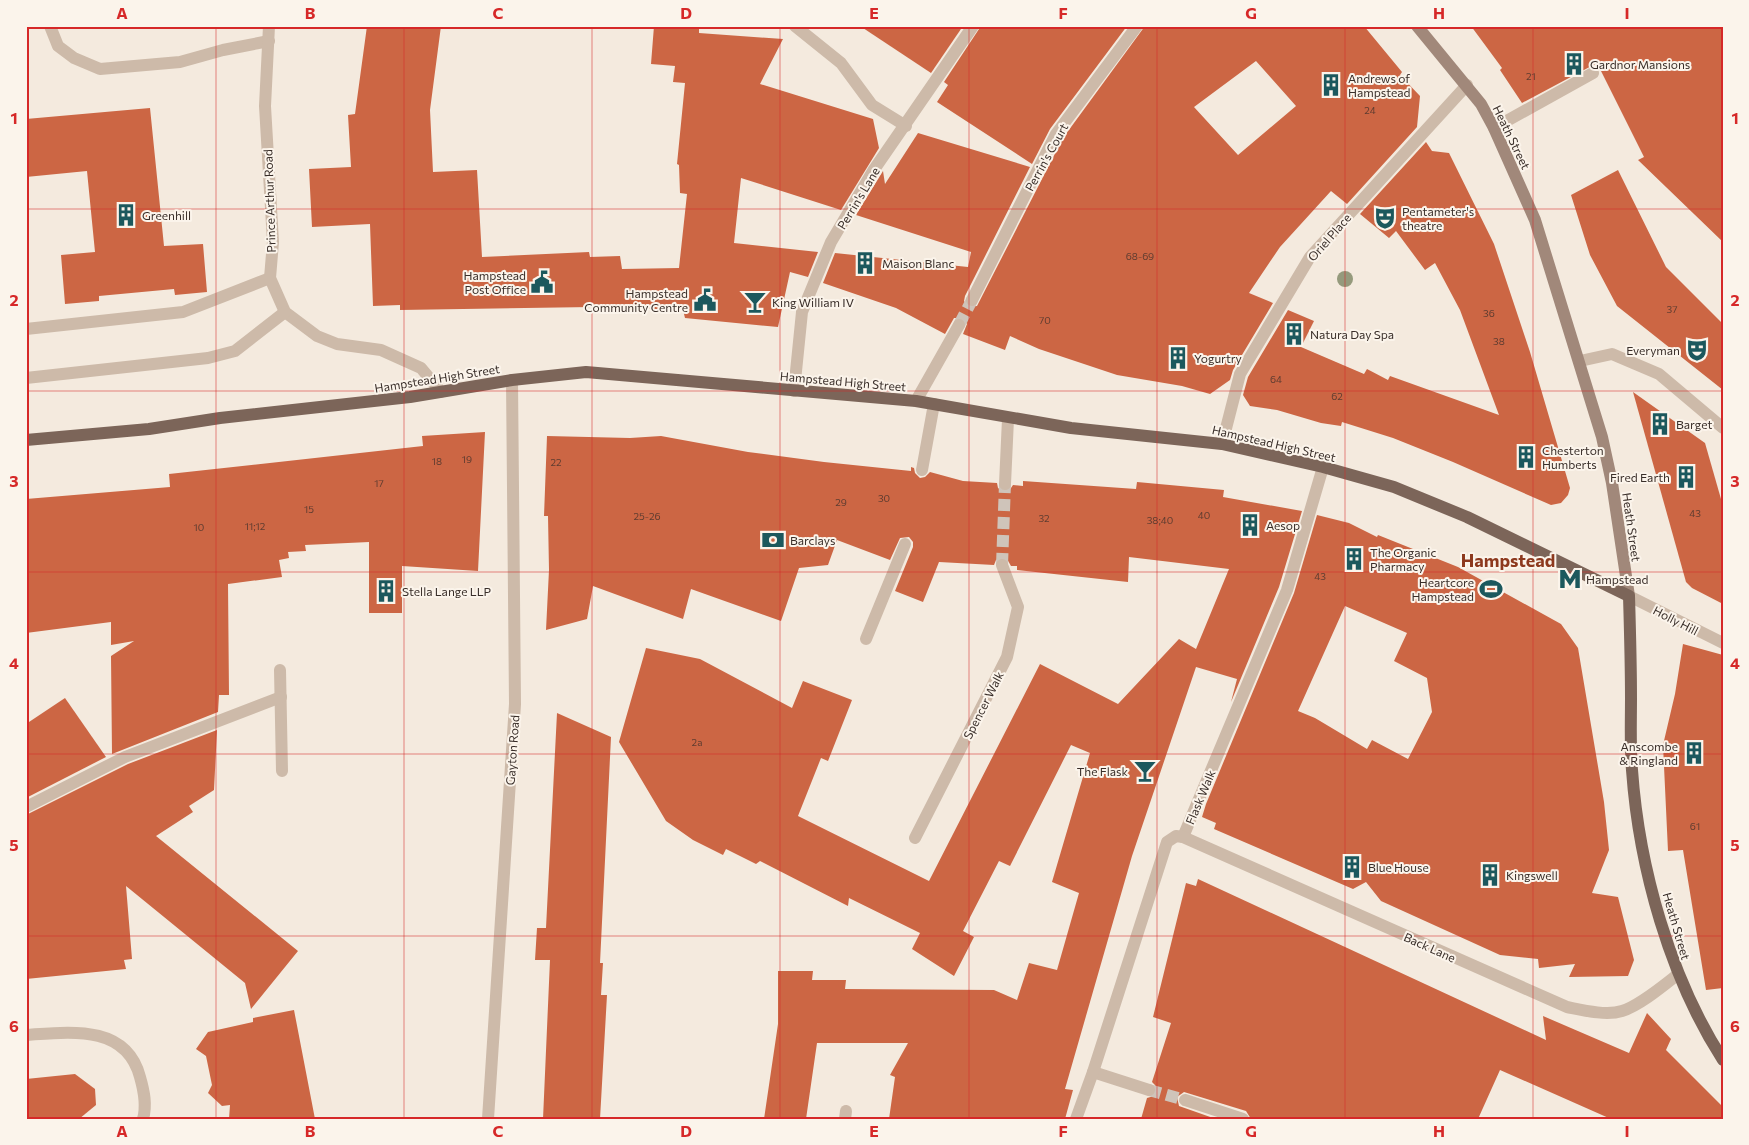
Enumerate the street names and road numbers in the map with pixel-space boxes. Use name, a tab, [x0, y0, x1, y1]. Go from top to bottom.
street label: Heath Street	[1490, 103, 1534, 171]
street label: Perrin's Court	[1022, 121, 1070, 193]
street label: Prince Arthur Road	[260, 149, 278, 253]
street label: Perrin's Lane	[834, 165, 882, 231]
street label: Oriel Place	[1305, 210, 1353, 264]
street label: Hampstead High Street	[373, 361, 501, 395]
street label: Hampstead High Street	[779, 369, 907, 393]
street label: Hampstead High Street	[1211, 422, 1337, 464]
street label: Heath Street	[1620, 492, 1644, 563]
street label: Holly Hill	[1651, 603, 1701, 637]
street label: Spencer Walk	[960, 668, 1006, 741]
street label: Gayton Road	[503, 714, 521, 786]
street label: Flask Walk	[1182, 767, 1218, 826]
street label: Heath Street	[1661, 891, 1693, 961]
street label: Back Lane	[1402, 929, 1458, 965]

